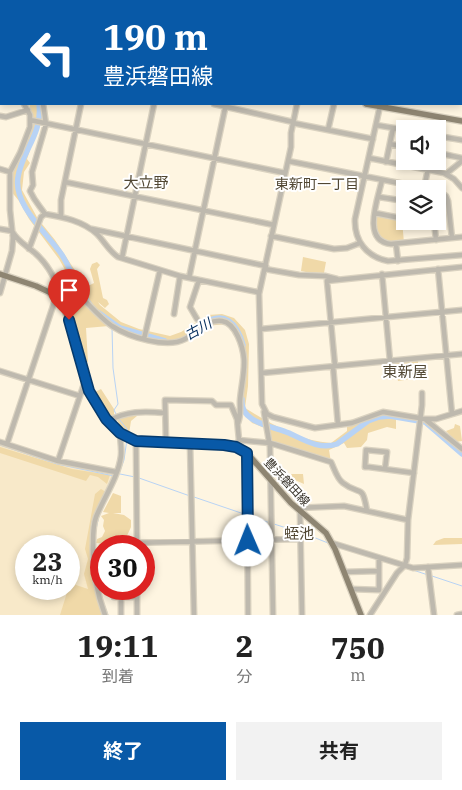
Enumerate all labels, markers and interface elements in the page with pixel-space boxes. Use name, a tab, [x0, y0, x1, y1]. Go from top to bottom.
text: 190 m	[103, 14, 208, 60]
icon: left	[20, 20, 85, 85]
text: 豊浜磐田線	[103, 61, 213, 90]
map controls	[396, 120, 446, 230]
button: sound	[396, 120, 446, 170]
district label: 大立野	[123, 173, 169, 192]
district label: 東新町一丁目	[275, 175, 359, 193]
button: layers	[396, 180, 446, 230]
pin	[48, 269, 90, 320]
icon: arrive	[55, 276, 83, 304]
water label: 古川	[181, 313, 216, 344]
district label: 東新屋	[382, 362, 428, 381]
street label: 豊浜磐田線	[261, 455, 313, 509]
position arrow	[221, 514, 273, 566]
district label: 蛭池	[284, 524, 314, 543]
speed limit sign: 30	[90, 535, 155, 600]
text: 23	[32, 545, 63, 578]
text: km/h	[32, 572, 63, 587]
text: 19:11	[77, 626, 158, 665]
text: 2	[236, 626, 254, 665]
text: 750	[331, 628, 385, 667]
text: m	[350, 665, 365, 685]
text: 到着	[102, 666, 134, 686]
text: 分	[237, 666, 253, 686]
button: 終了	[20, 722, 226, 780]
button: 共有	[236, 722, 442, 780]

